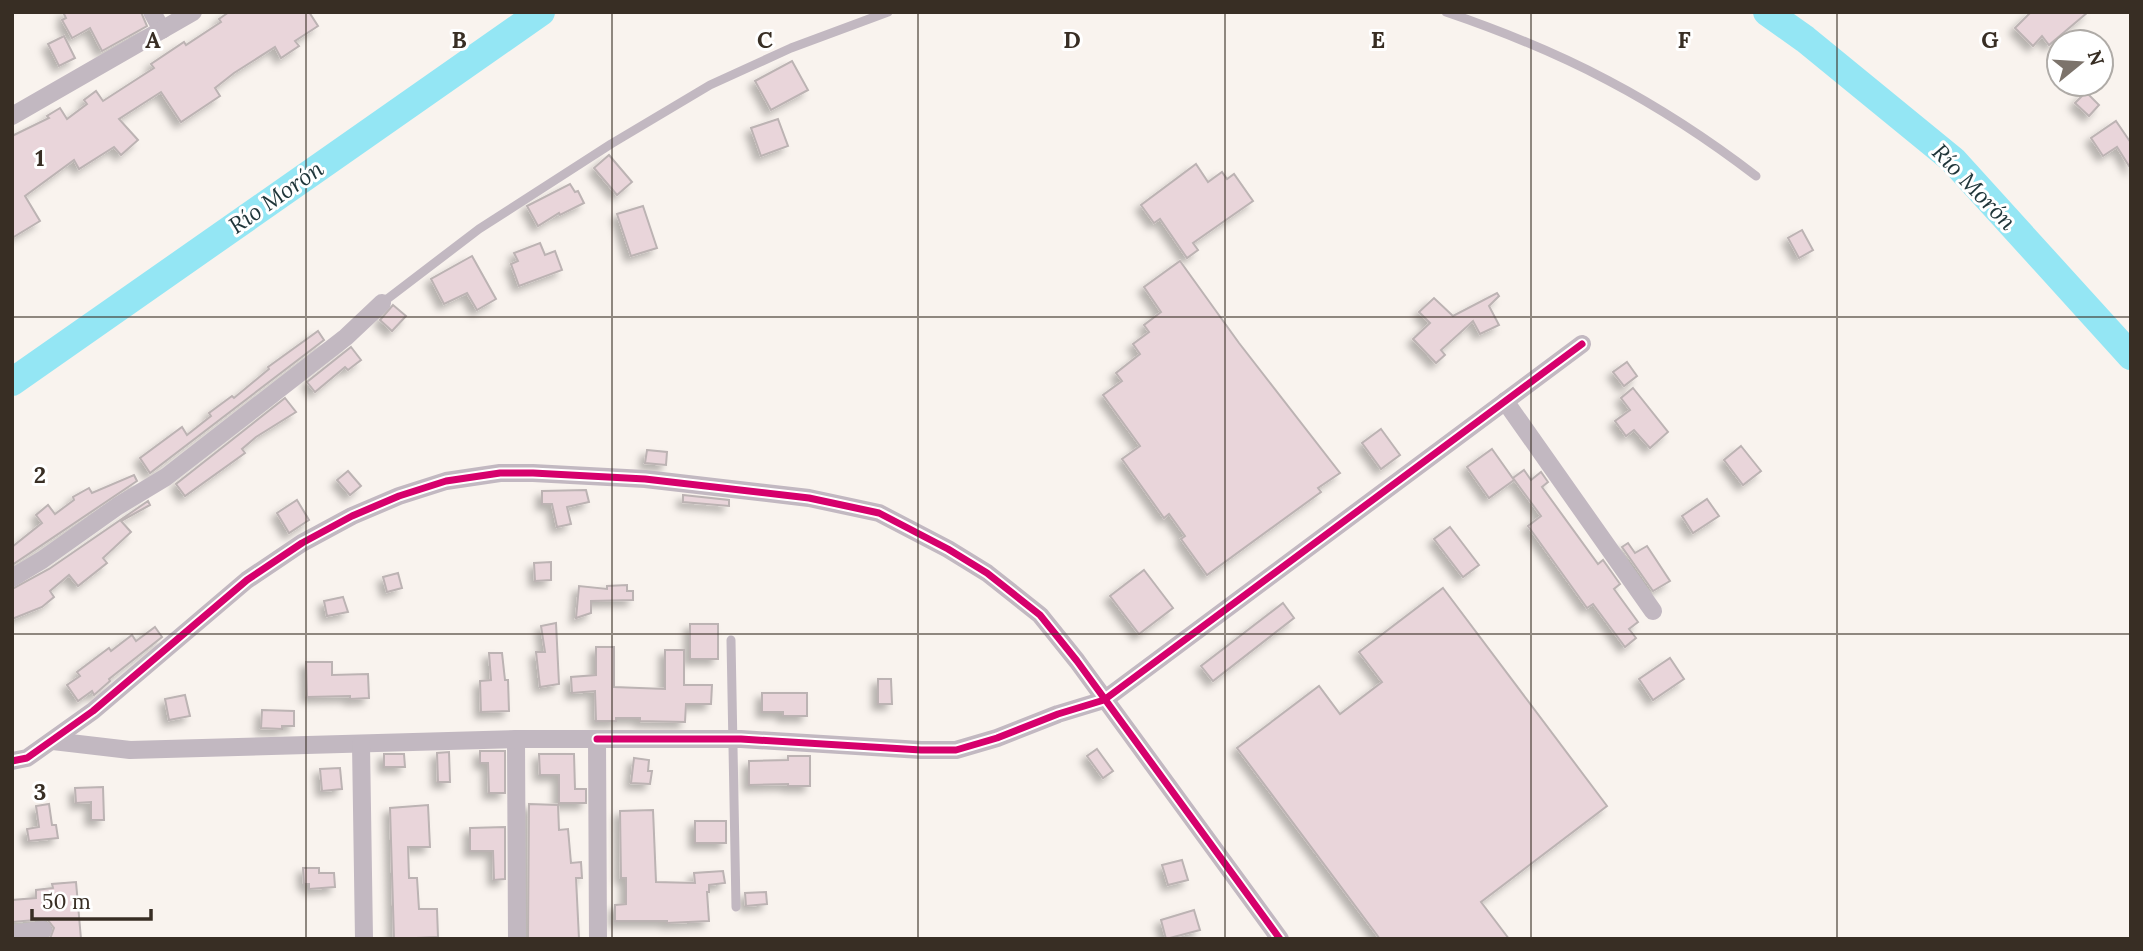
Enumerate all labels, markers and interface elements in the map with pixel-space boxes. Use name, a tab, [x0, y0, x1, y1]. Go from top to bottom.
text: A	[145, 25, 161, 54]
text: B	[451, 25, 467, 54]
text: C	[757, 25, 773, 54]
text: D	[1063, 25, 1081, 54]
text: E	[1371, 25, 1385, 54]
text: F	[1677, 25, 1691, 54]
text: G	[1981, 25, 1999, 54]
north arrow	[2045, 28, 2115, 98]
text: N	[2082, 47, 2110, 69]
water label: Río Morón	[1926, 137, 2023, 236]
text: 1	[35, 143, 45, 172]
water label: Río Morón	[223, 153, 329, 240]
text: 2	[34, 460, 46, 489]
text: 3	[34, 777, 46, 806]
scale bar	[32, 878, 150, 922]
text: 50 m	[42, 888, 91, 915]

